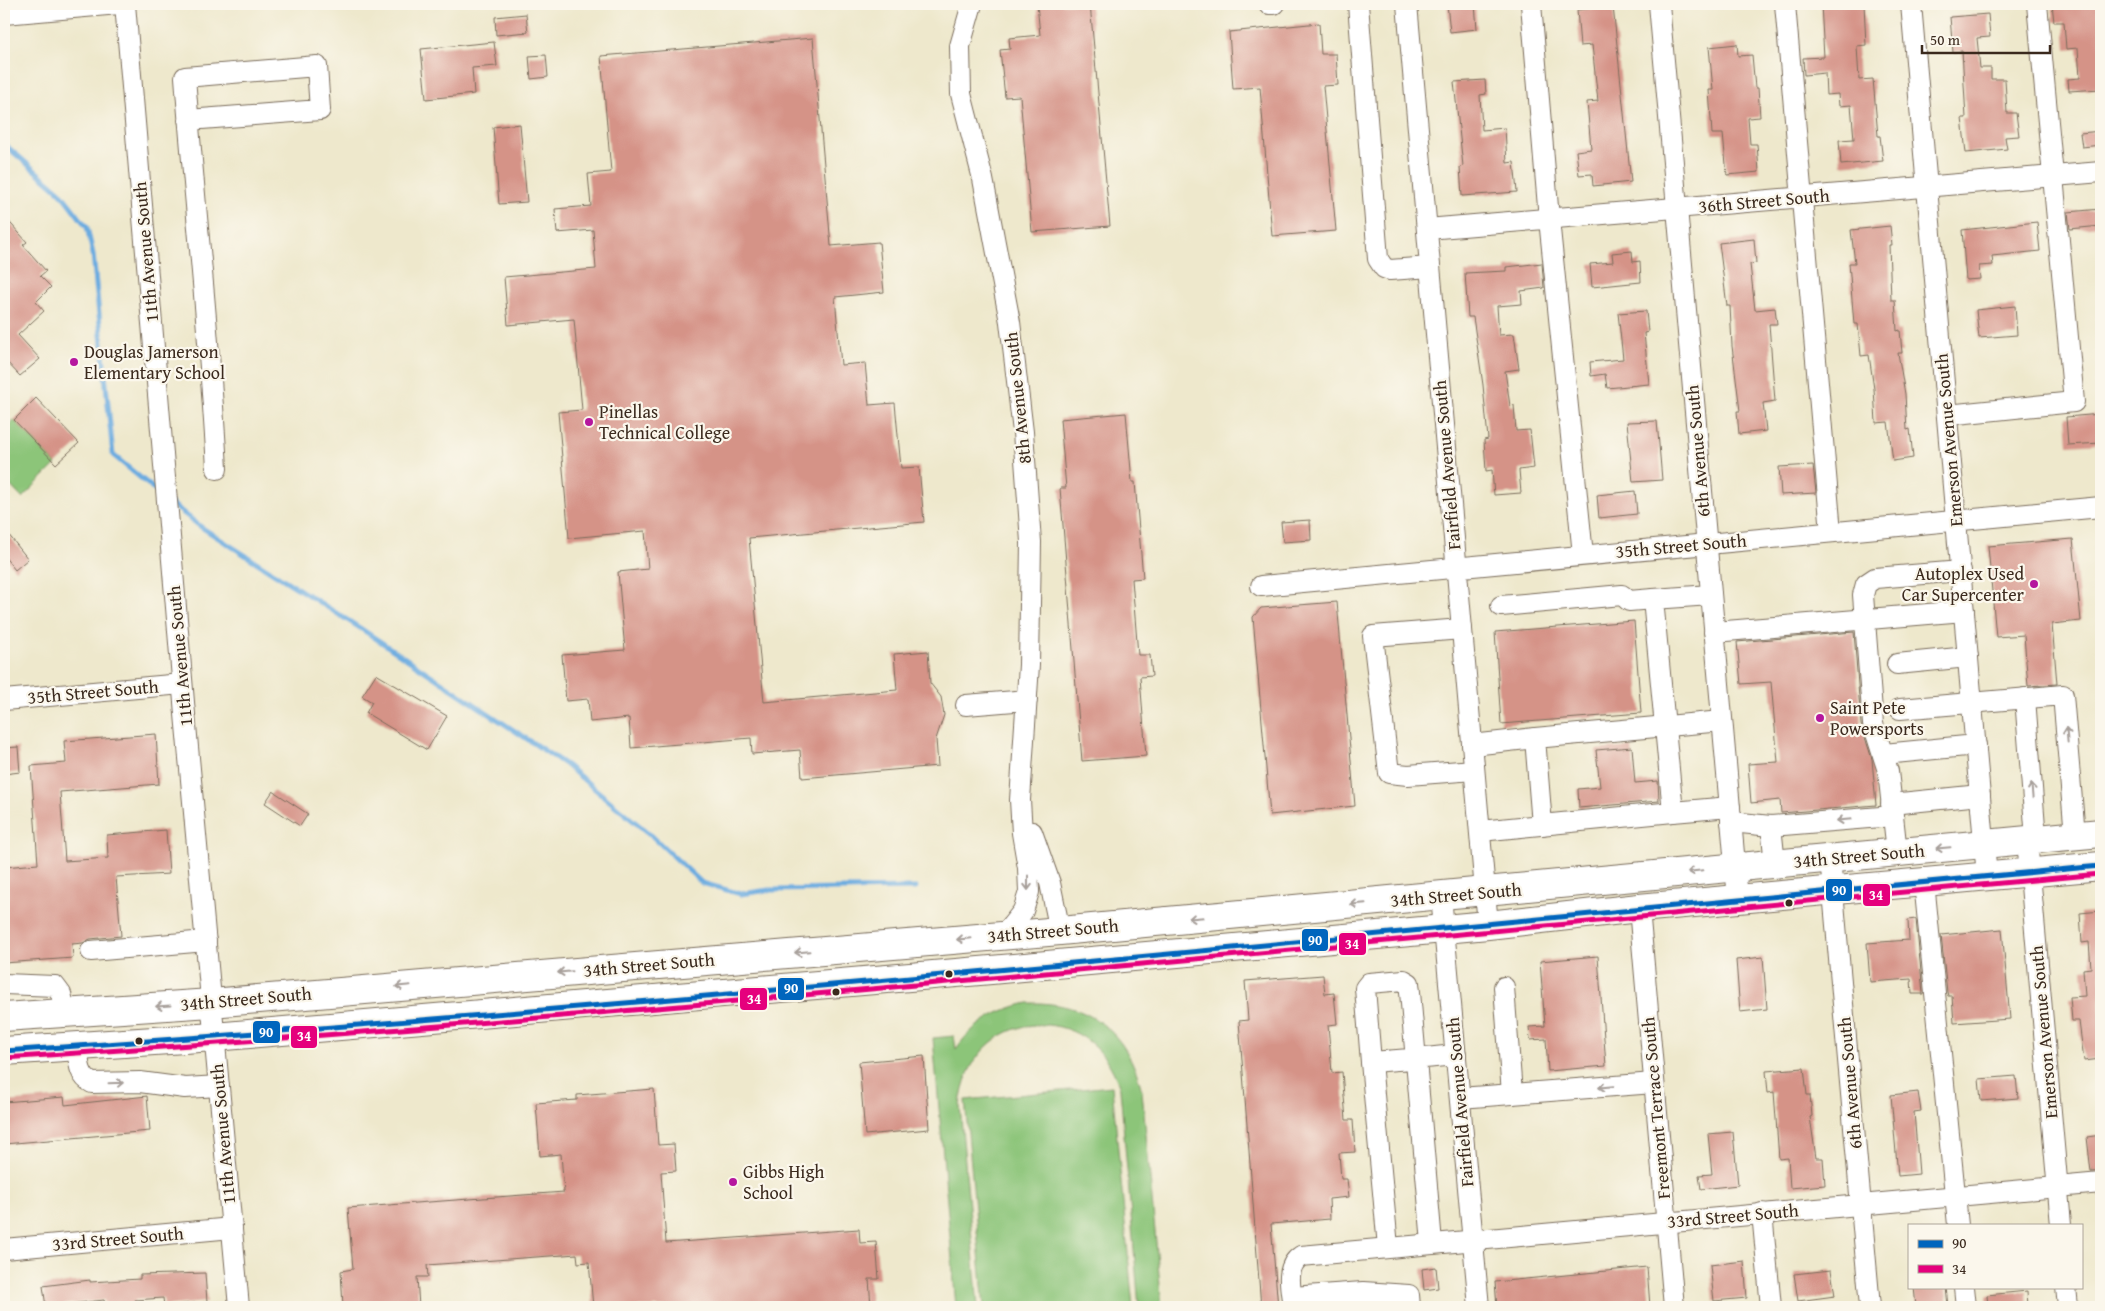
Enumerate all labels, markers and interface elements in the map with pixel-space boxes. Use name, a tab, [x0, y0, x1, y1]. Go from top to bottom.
scale bar	[1922, 22, 2050, 54]
text: 50 m	[1930, 29, 1961, 50]
street label: 11th Avenue South	[126, 181, 165, 324]
street label: 36th Street South	[1697, 181, 1831, 220]
street label: 8th Avenue South	[997, 331, 1038, 465]
place label: Douglas Jamerson Elementary School	[84, 338, 225, 386]
street label: Emerson Avenue South	[1927, 352, 1970, 528]
marker: Douglas Jamerson Elementary School	[68, 356, 80, 368]
street label: Fairfield Avenue South	[1426, 379, 1467, 551]
street label: 6th Avenue South	[1678, 384, 1717, 518]
place label: Pinellas Technical College	[599, 398, 730, 446]
marker: Pinellas Technical College	[583, 416, 595, 428]
street label: 35th Street South	[1614, 526, 1748, 565]
place label: Autoplex Used Car Supercenter	[1902, 560, 2025, 608]
marker: Autoplex Used Car Supercenter	[2028, 578, 2040, 590]
street label: 11th Avenue South	[160, 585, 199, 728]
street label: 35th Street South	[26, 672, 160, 711]
place label: Saint Pete Powersports	[1830, 694, 1924, 742]
marker: Saint Pete Powersports	[1814, 712, 1826, 724]
one-way arrow	[2062, 727, 2071, 743]
one-way arrow	[2028, 783, 2037, 799]
one-way arrow	[1837, 815, 1853, 825]
street label: 34th Street South	[1792, 836, 1926, 875]
one-way arrow	[1936, 843, 1952, 853]
one-way arrow	[1687, 866, 1703, 876]
one-way arrow	[1024, 875, 1033, 891]
street label: 34th Street South	[1389, 875, 1523, 914]
line badge: 90	[1825, 878, 1853, 902]
text: 90	[1832, 880, 1846, 900]
line badge: 34	[1862, 883, 1891, 907]
text: 34	[1869, 885, 1883, 905]
unlabelled marker	[1784, 898, 1794, 908]
one-way arrow	[1350, 899, 1366, 908]
street label: 34th Street South	[986, 911, 1120, 950]
one-way arrow	[1188, 913, 1204, 923]
line badge: 90	[1301, 928, 1329, 952]
text: 90	[1308, 930, 1322, 950]
line badge: 34	[1338, 932, 1367, 956]
one-way arrow	[956, 934, 972, 943]
text: 34	[1345, 934, 1359, 954]
street label: Emerson Avenue South	[2022, 944, 2065, 1120]
street label: 34th Street South	[582, 945, 716, 984]
one-way arrow	[795, 948, 811, 957]
one-way arrow	[557, 968, 573, 977]
unlabelled marker	[944, 969, 954, 979]
line badge: 90	[777, 977, 805, 1001]
text: 90	[784, 978, 798, 998]
street label: 34th Street South	[179, 979, 313, 1018]
one-way arrow	[395, 981, 411, 991]
line badge: 34	[739, 987, 768, 1011]
unlabelled marker	[831, 987, 841, 997]
text: 34	[747, 989, 761, 1009]
one-way arrow	[155, 1001, 171, 1011]
street label: Fairfield Avenue South	[1439, 1016, 1480, 1188]
street label: Freemont Terrace South	[1634, 1016, 1677, 1200]
street label: 6th Avenue South	[1830, 1016, 1869, 1150]
line badge: 90	[252, 1020, 281, 1044]
text: 90	[259, 1022, 273, 1042]
line badge: 34	[290, 1025, 318, 1049]
text: 34	[297, 1026, 311, 1046]
unlabelled marker	[134, 1036, 144, 1046]
street label: 11th Avenue South	[203, 1063, 242, 1206]
one-way arrow	[108, 1078, 124, 1087]
one-way arrow	[1598, 1082, 1614, 1091]
place label: Gibbs High School	[743, 1158, 824, 1206]
marker: Gibbs High School	[727, 1176, 739, 1188]
street label: 33rd Street South	[1666, 1196, 1800, 1235]
street label: 33rd Street South	[51, 1219, 185, 1258]
legend	[1908, 1224, 2082, 1288]
text: 90	[1952, 1232, 1966, 1253]
text: 34	[1952, 1258, 1966, 1279]

